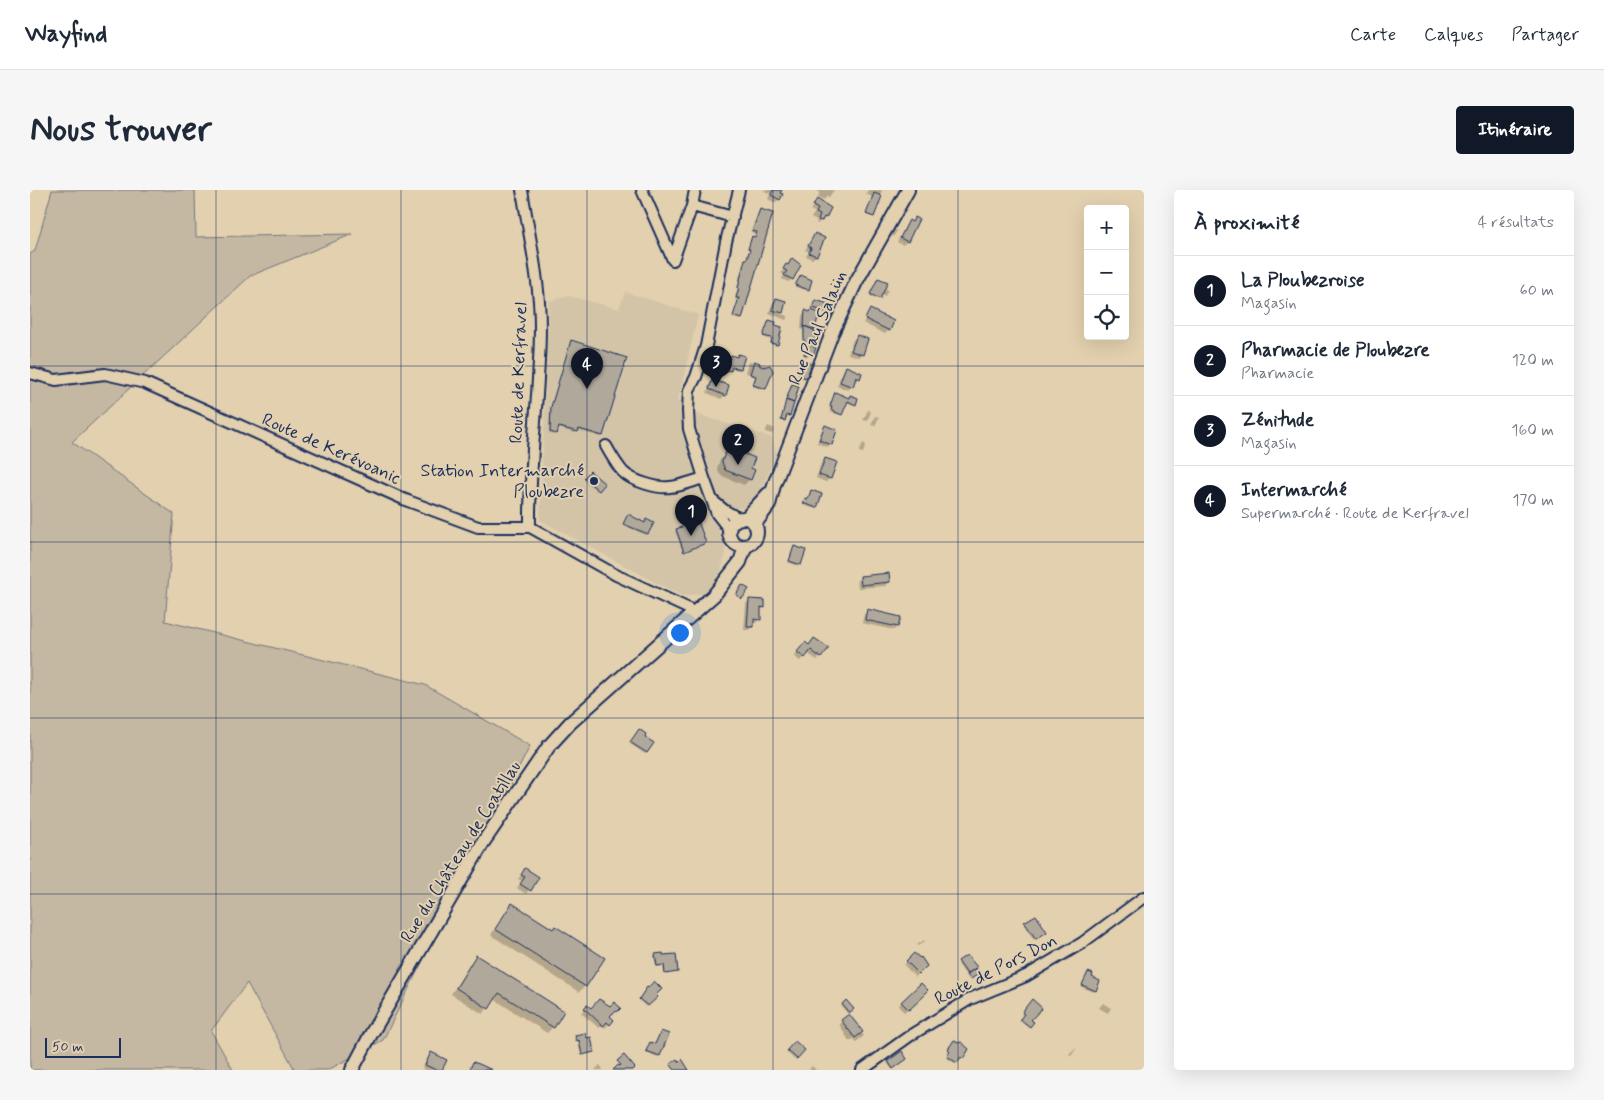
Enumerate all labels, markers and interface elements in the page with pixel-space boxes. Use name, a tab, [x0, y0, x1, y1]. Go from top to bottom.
text: Wayfind	[25, 19, 107, 50]
text: Carte	[1350, 23, 1396, 47]
text: Calques	[1424, 23, 1483, 47]
text: Partager	[1511, 23, 1579, 47]
button: Itinéraire	[1456, 106, 1574, 154]
text: Nous trouver	[30, 107, 212, 153]
map controls	[1084, 205, 1129, 340]
button: +	[1084, 205, 1129, 250]
text: À proximité	[1194, 209, 1300, 237]
text: 4 résultats	[1478, 212, 1554, 233]
button: −	[1084, 250, 1129, 295]
street label: Rue Paul Salaün	[783, 267, 853, 389]
text: La Ploubezroise	[1241, 268, 1365, 293]
text: 1	[1206, 280, 1214, 301]
text: 60 m	[1520, 280, 1554, 301]
text: Magasin	[1241, 293, 1297, 314]
button: locate	[1084, 295, 1129, 340]
street label: Route de Kerfravel	[505, 302, 533, 444]
text: Pharmacie de Ploubezre	[1241, 338, 1430, 363]
pin: 3	[700, 346, 732, 387]
pin: 4	[571, 348, 603, 389]
text: 2	[1206, 350, 1214, 371]
text: 120 m	[1512, 350, 1554, 371]
text: Pharmacie	[1241, 363, 1314, 384]
street label: Route de Kerévoanic	[258, 408, 404, 490]
text: Zénitude	[1241, 408, 1314, 433]
text: 3	[1206, 420, 1214, 441]
text: 160 m	[1511, 420, 1554, 441]
pin: 2	[722, 424, 754, 465]
text: Magasin	[1241, 433, 1297, 454]
place label: Station Intermarché Ploubezre	[420, 459, 584, 504]
marker: Station Intermarché Ploubezre	[588, 475, 600, 487]
text: Intermarché	[1241, 478, 1347, 503]
text: 4	[1205, 490, 1215, 511]
text: 170 m	[1512, 490, 1554, 511]
pin: 1	[675, 495, 707, 536]
text: Supermarché · Route de Kerfravel	[1241, 503, 1469, 524]
your location	[667, 620, 693, 646]
street label: Rue du Château de Coatillau	[395, 756, 527, 948]
street label: Route de Pors Don	[930, 929, 1062, 1011]
scale bar	[45, 1035, 121, 1058]
text: 50 m	[52, 1038, 83, 1056]

